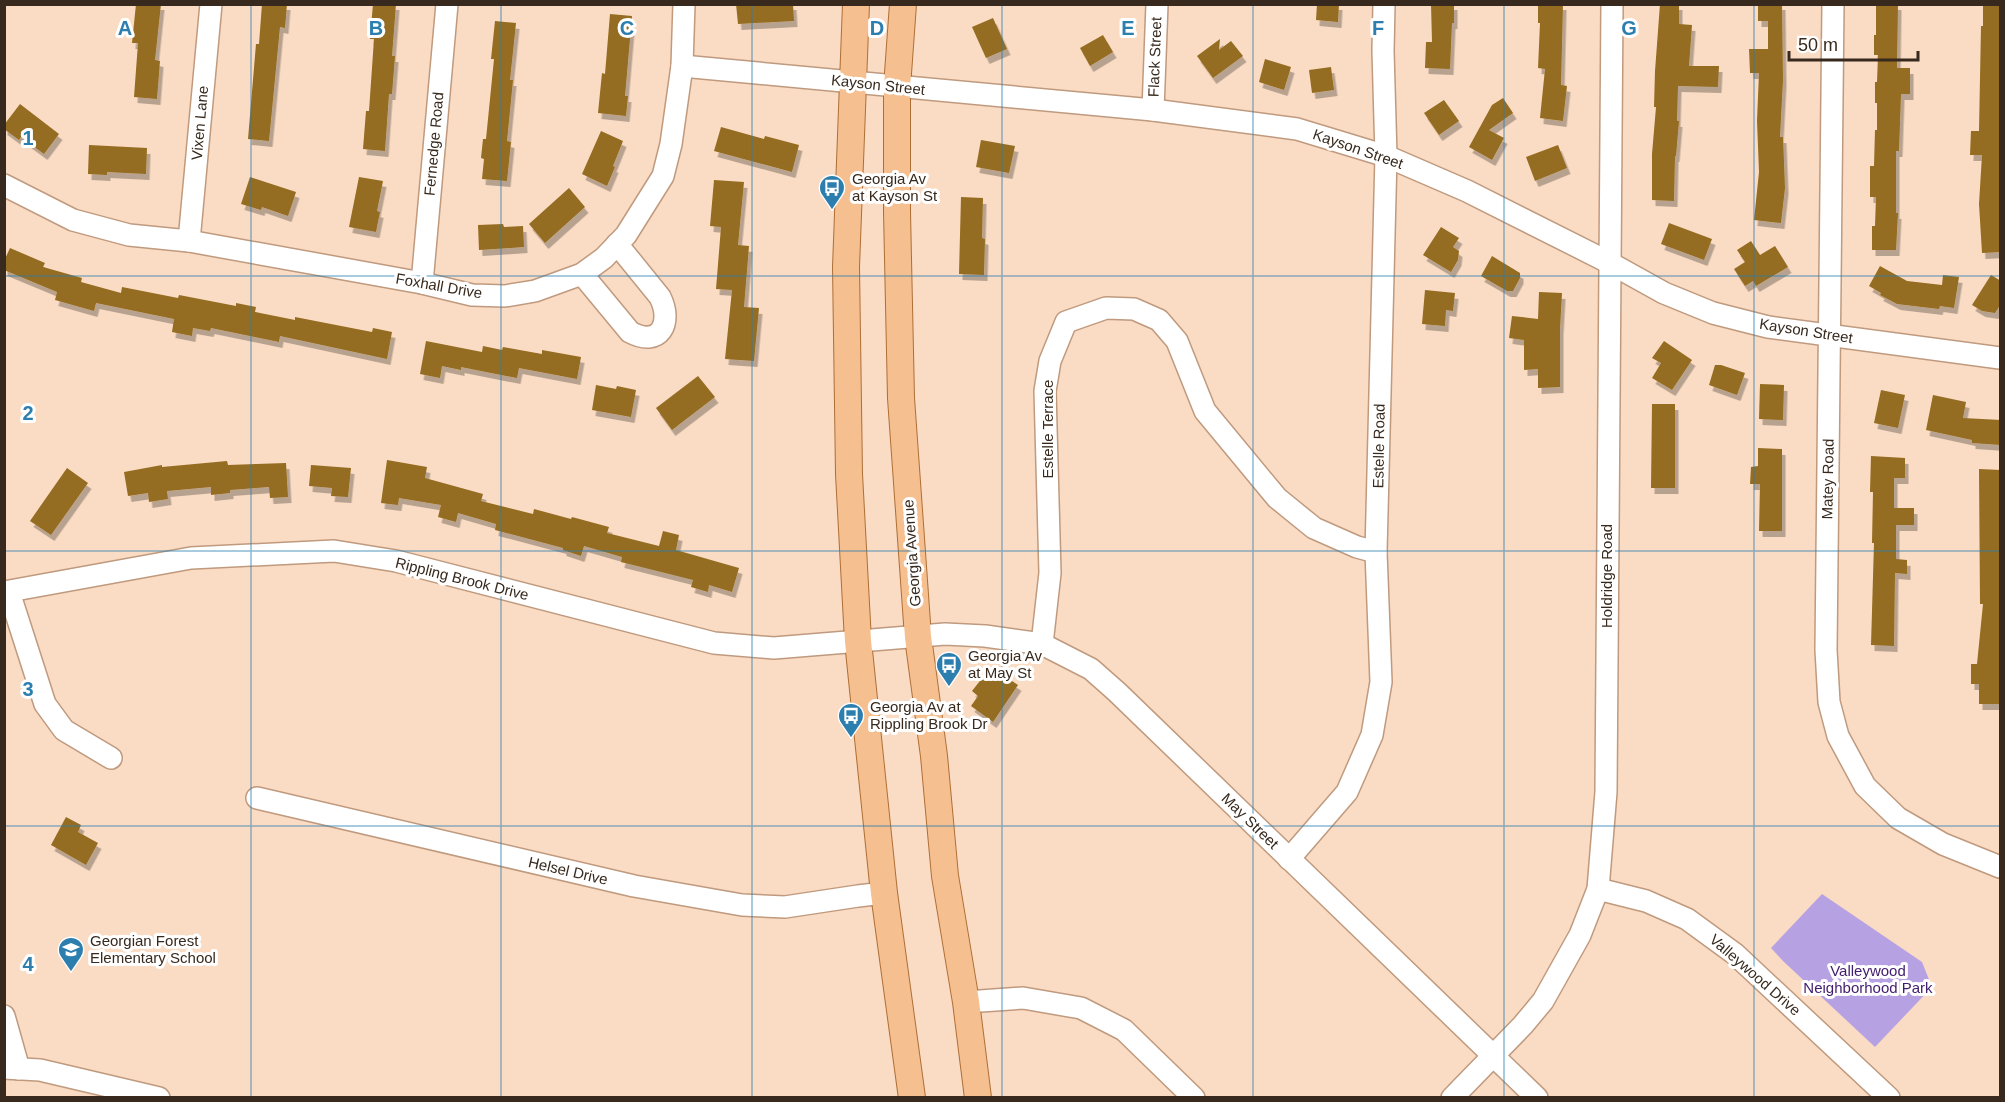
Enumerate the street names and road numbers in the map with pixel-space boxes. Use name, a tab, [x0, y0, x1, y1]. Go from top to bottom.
street label: Flack Street	[1145, 16, 1164, 97]
street label: Kayson Street	[830, 71, 927, 98]
street label: Vixen Lane	[188, 85, 211, 161]
street label: Fernedge Road	[420, 91, 447, 197]
street label: Kayson Street	[1311, 125, 1406, 172]
street label: Foxhall Drive	[395, 270, 484, 301]
street label: Kayson Street	[1758, 315, 1855, 346]
street label: Estelle Terrace	[1039, 380, 1056, 478]
street label: Estelle Road	[1369, 403, 1388, 489]
street label: Matey Road	[1818, 438, 1837, 520]
street label: Georgia Avenue	[899, 499, 924, 607]
street label: Holdridge Road	[1598, 524, 1615, 628]
street label: Rippling Brook Drive	[394, 554, 531, 603]
street label: May Street	[1218, 789, 1283, 853]
street label: Helsel Drive	[527, 853, 609, 888]
street label: Valleywood Drive	[1706, 931, 1804, 1019]

